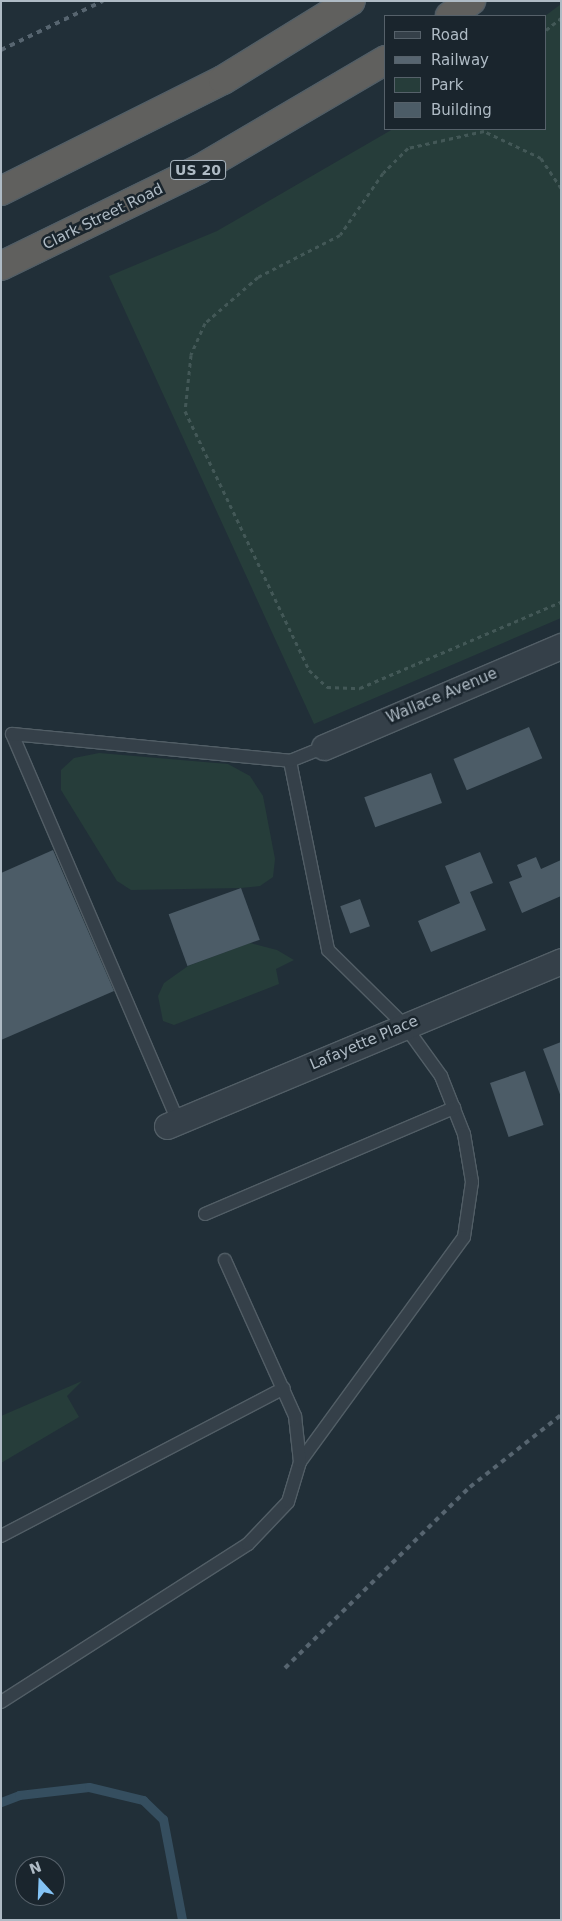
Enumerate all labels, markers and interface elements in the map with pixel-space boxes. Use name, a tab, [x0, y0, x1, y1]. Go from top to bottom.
legend	[384, 15, 547, 130]
text: Road	[431, 26, 469, 44]
text: Railway	[431, 51, 489, 69]
text: Park	[431, 76, 463, 94]
text: Building	[431, 101, 492, 119]
road number: US 20	[169, 158, 227, 182]
street label: Clark Street Road	[40, 180, 166, 254]
street label: Wallace Avenue	[384, 665, 500, 727]
street label: Lafayette Place	[307, 1012, 421, 1074]
north arrow	[15, 1856, 65, 1906]
text: N	[27, 1858, 43, 1877]

